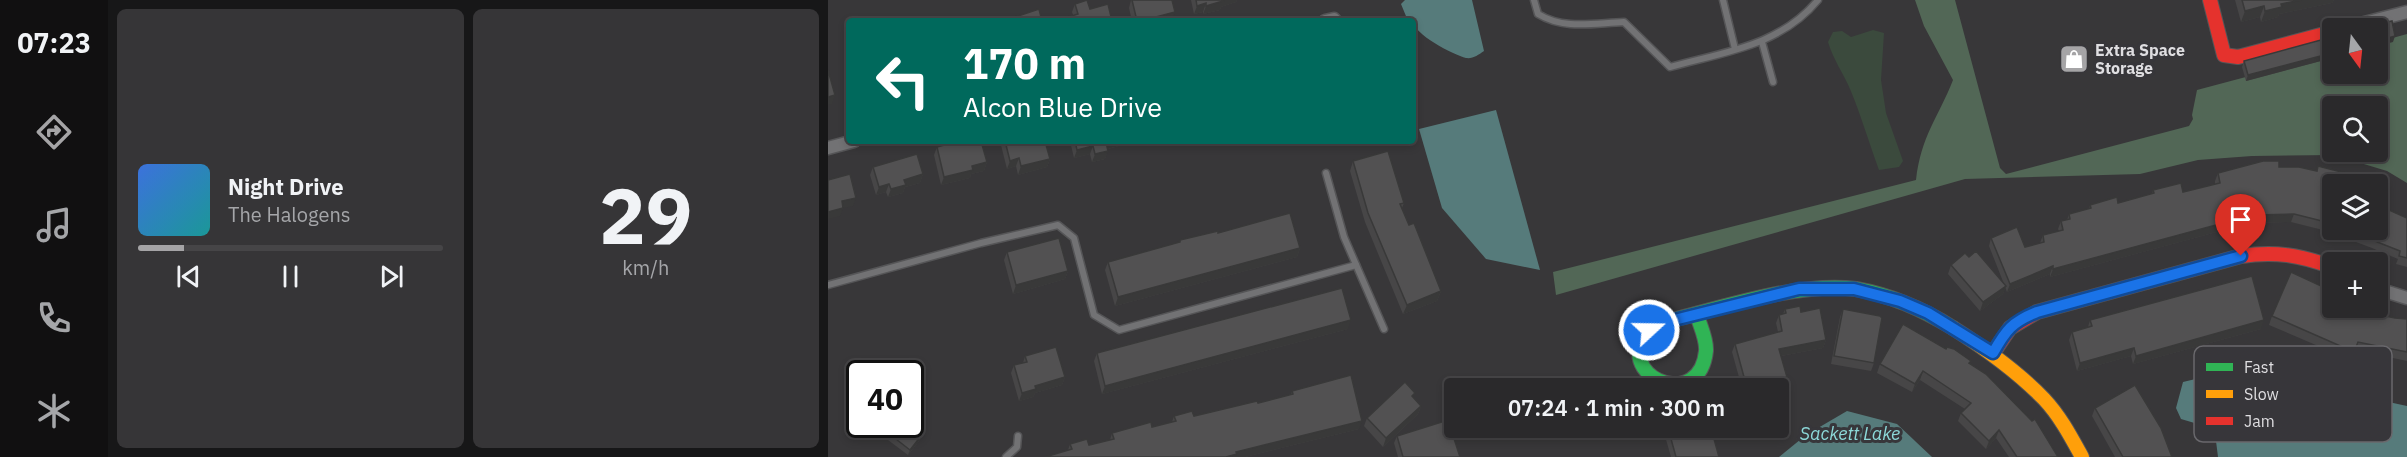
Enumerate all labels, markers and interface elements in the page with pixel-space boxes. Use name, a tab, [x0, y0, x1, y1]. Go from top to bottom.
north arrow	[2322, 18, 2388, 84]
map controls	[2322, 18, 2388, 318]
text: 07:23	[17, 25, 91, 60]
text: 170 m	[963, 36, 1086, 91]
place label: Extra Space Storage	[2095, 40, 2185, 78]
icon: left	[864, 42, 942, 120]
shop icon: Extra Space Storage	[2058, 43, 2090, 75]
text: Alcon Blue Drive	[963, 89, 1162, 124]
button: search	[2322, 96, 2388, 162]
icon: directions	[33, 111, 75, 153]
text: 29	[599, 164, 693, 265]
text: Night Drive	[228, 172, 344, 201]
button: layers	[2322, 174, 2388, 240]
pin	[2215, 194, 2266, 256]
text: The Halogens	[228, 201, 350, 228]
icon: arrive	[2224, 203, 2257, 236]
icon: music	[33, 204, 75, 246]
button: +	[2322, 252, 2388, 318]
text: km/h	[622, 254, 669, 281]
icon: previous	[172, 260, 205, 293]
icon: pause	[274, 260, 307, 293]
icon: next	[375, 260, 408, 293]
icon: phone	[33, 297, 75, 339]
position arrow	[1617, 298, 1681, 362]
legend	[2194, 346, 2392, 442]
text: Fast	[2244, 357, 2274, 377]
speed limit sign: 40	[846, 360, 924, 438]
text: Slow	[2244, 384, 2279, 404]
icon: climate	[33, 390, 75, 432]
text: 07:24 · 1 min · 300 m	[1508, 393, 1725, 422]
text: Jam	[2244, 411, 2275, 431]
water label: Sackett Lake	[1800, 422, 1900, 445]

